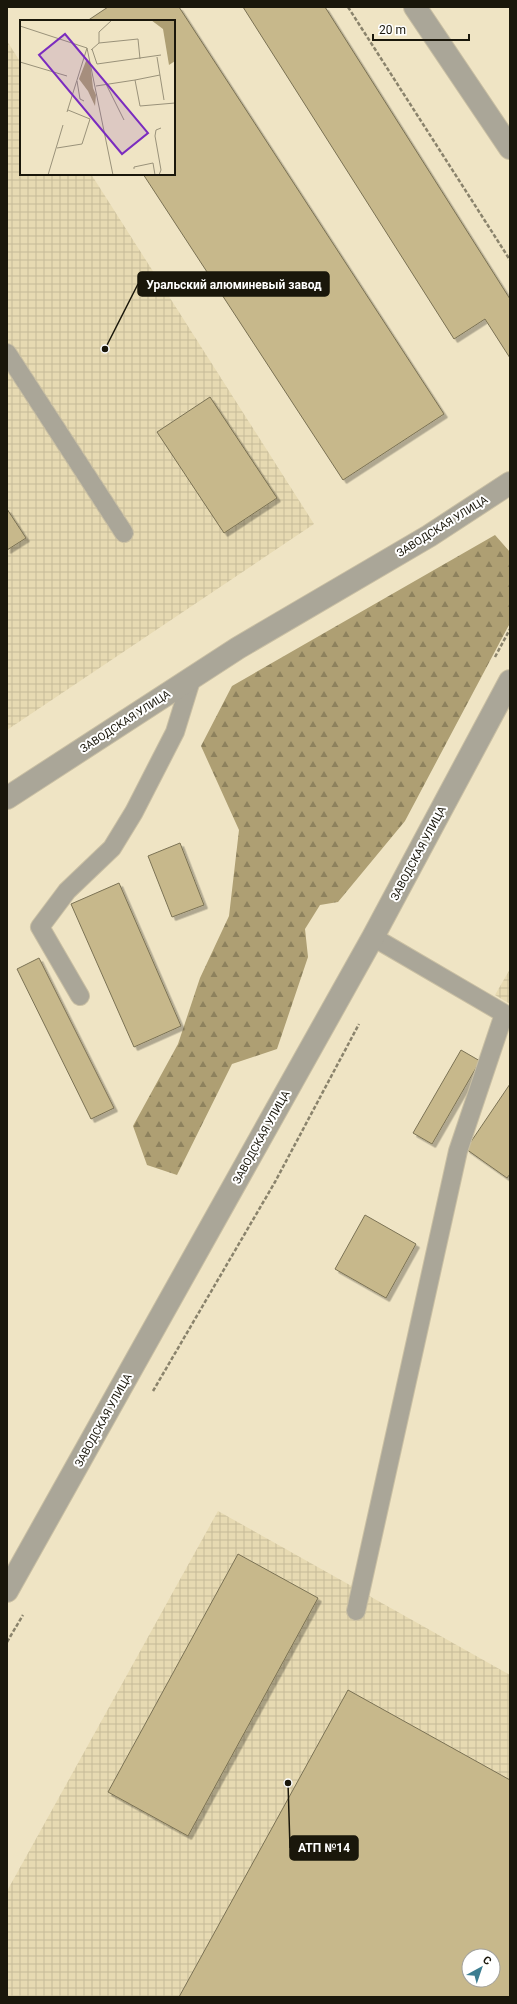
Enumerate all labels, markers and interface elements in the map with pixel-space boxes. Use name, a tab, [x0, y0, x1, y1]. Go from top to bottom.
scale bar	[373, 16, 469, 42]
inset map	[20, 20, 175, 175]
text: 20 m	[379, 23, 406, 37]
callout: Уральский алюминевый завод	[138, 272, 329, 296]
text: Уральский алюминевый завод	[146, 278, 322, 292]
street label: ЗАВОДСКАЯ УЛИЦА	[394, 493, 491, 560]
street label: ЗАВОДСКАЯ УЛИЦА	[78, 687, 173, 755]
street label: ЗАВОДСКАЯ УЛИЦА	[388, 803, 449, 903]
street label: ЗАВОДСКАЯ УЛИЦА	[230, 1088, 293, 1186]
street label: ЗАВОДСКАЯ УЛИЦА	[72, 1371, 135, 1469]
callout: АТП №14	[290, 1836, 358, 1860]
text: АТП №14	[298, 1841, 350, 1855]
north arrow	[461, 1948, 501, 1988]
text: С	[480, 1953, 494, 1968]

